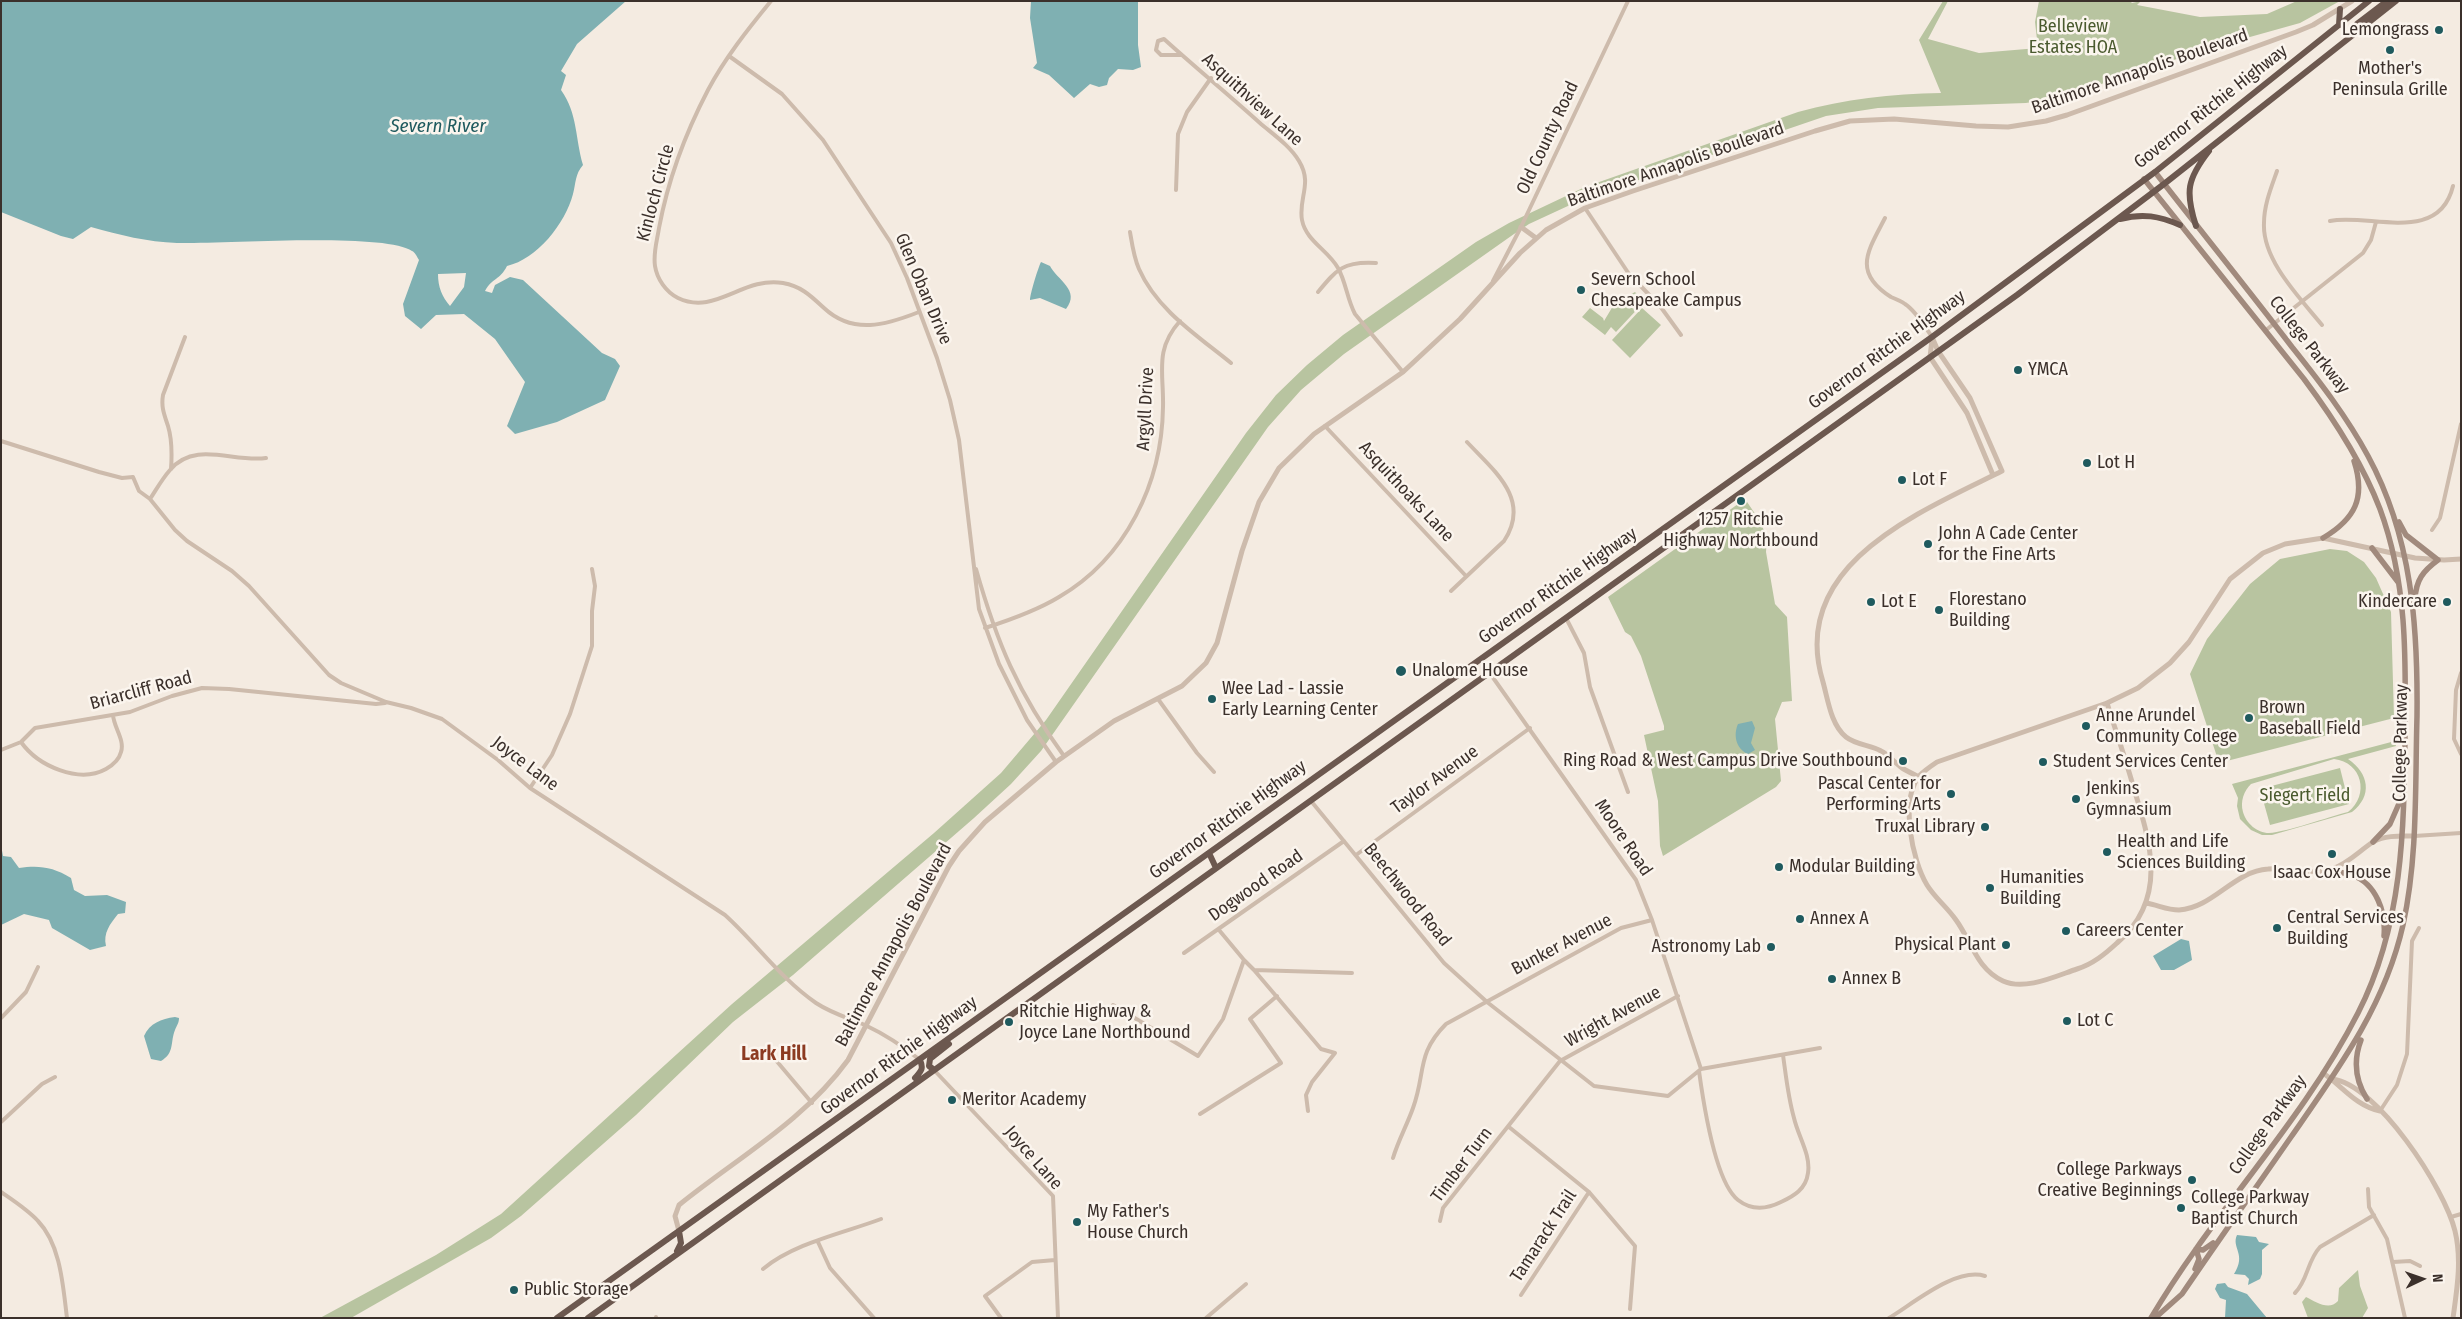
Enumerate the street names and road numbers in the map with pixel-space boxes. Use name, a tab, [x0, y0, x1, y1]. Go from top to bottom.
street label: Baltimore Annapolis Boulevard	[2029, 25, 2251, 119]
street label: Governor Ritchie Highway	[2130, 40, 2292, 174]
street label: Asquithview Lane	[1197, 49, 1307, 151]
street label: Old County Road	[1512, 78, 1584, 198]
street label: Baltimore Annapolis Boulevard	[1565, 118, 1787, 212]
street label: Kinloch Circle	[633, 142, 679, 244]
street label: Glen Oban Drive	[890, 230, 956, 348]
street label: Governor Ritchie Highway	[1804, 286, 1970, 414]
street label: College Parkway	[2264, 292, 2354, 398]
street label: Argyll Drive	[1133, 367, 1159, 451]
street label: Asquithoaks Lane	[1354, 437, 1458, 547]
street label: Governor Ritchie Highway	[1475, 523, 1641, 649]
street label: Briarcliff Road	[88, 667, 194, 715]
street label: College Parkway	[2389, 684, 2413, 802]
street label: Joyce Lane	[487, 732, 563, 796]
street label: Taylor Avenue	[1387, 741, 1483, 819]
street label: Governor Ritchie Highway	[1145, 756, 1311, 884]
street label: Moore Road	[1589, 796, 1657, 880]
street label: Baltimore Annapolis Boulevard	[831, 839, 957, 1051]
street label: Beechwood Road	[1359, 839, 1455, 951]
street label: Dogwood Road	[1205, 846, 1307, 926]
street label: Bunker Avenue	[1508, 910, 1616, 980]
street label: Wright Avenue	[1561, 982, 1665, 1052]
street label: Governor Ritchie Highway	[816, 992, 982, 1120]
street label: College Parkway	[2225, 1071, 2311, 1179]
street label: Joyce Lane	[999, 1122, 1067, 1194]
street label: Timber Turn	[1427, 1123, 1497, 1207]
street label: Tamarack Trail	[1506, 1186, 1582, 1286]

